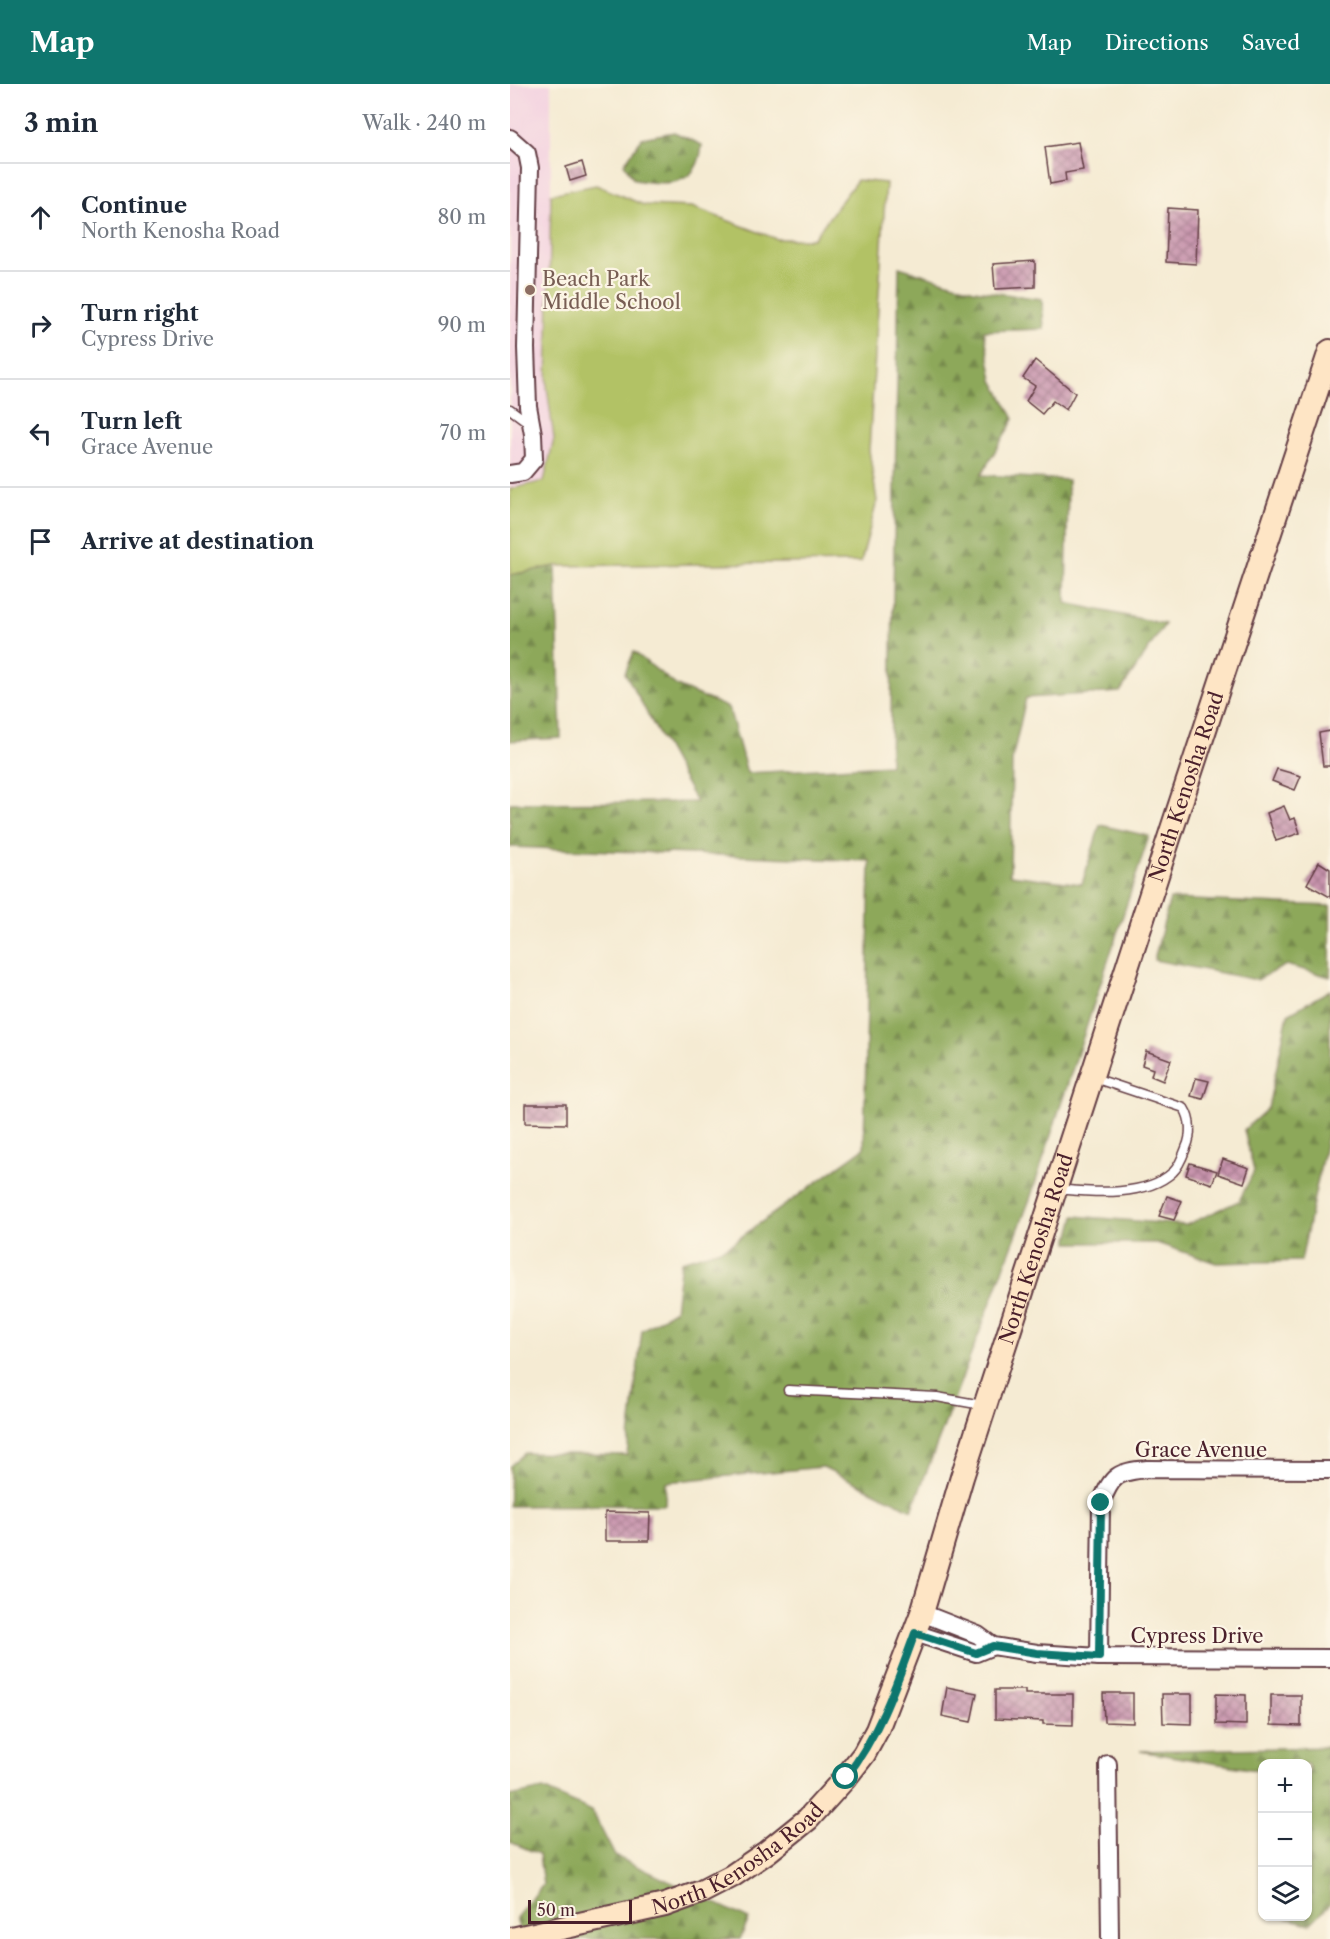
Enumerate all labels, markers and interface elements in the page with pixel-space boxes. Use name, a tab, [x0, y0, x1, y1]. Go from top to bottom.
text: Map	[30, 25, 94, 59]
text: Map	[1027, 30, 1072, 55]
text: Directions	[1105, 30, 1209, 55]
text: Saved	[1242, 30, 1300, 55]
text: 3 min	[24, 107, 98, 139]
text: Walk · 240 m	[362, 111, 486, 135]
text: Continue	[81, 192, 187, 219]
icon: ahead	[24, 201, 57, 234]
text: 80 m	[438, 205, 486, 229]
text: North Kenosha Road	[81, 219, 280, 243]
place label: Beach Park Middle School	[542, 267, 681, 314]
marker: Beach Park Middle School	[523, 283, 537, 297]
text: Turn right	[81, 300, 199, 327]
icon: right	[24, 309, 57, 342]
text: 90 m	[438, 313, 486, 337]
text: Cypress Drive	[81, 327, 214, 351]
text: Turn left	[81, 408, 182, 435]
icon: left	[24, 417, 57, 450]
text: 70 m	[440, 421, 486, 445]
text: Grace Avenue	[81, 435, 213, 459]
icon: arrive	[24, 525, 57, 558]
text: Arrive at destination	[81, 528, 314, 555]
street label: North Kenosha Road	[1144, 688, 1229, 885]
street label: North Kenosha Road	[994, 1150, 1078, 1347]
street label: Grace Avenue	[1135, 1438, 1267, 1462]
route end	[1087, 1489, 1113, 1515]
street label: Cypress Drive	[1131, 1624, 1263, 1648]
map controls	[1258, 1759, 1312, 1921]
button: +	[1258, 1759, 1312, 1813]
route start	[832, 1763, 858, 1789]
street label: North Kenosha Road	[649, 1798, 829, 1920]
button: −	[1258, 1813, 1312, 1867]
button: layers	[1258, 1867, 1312, 1921]
scale bar	[528, 1897, 632, 1924]
text: 50 m	[537, 1900, 575, 1920]

